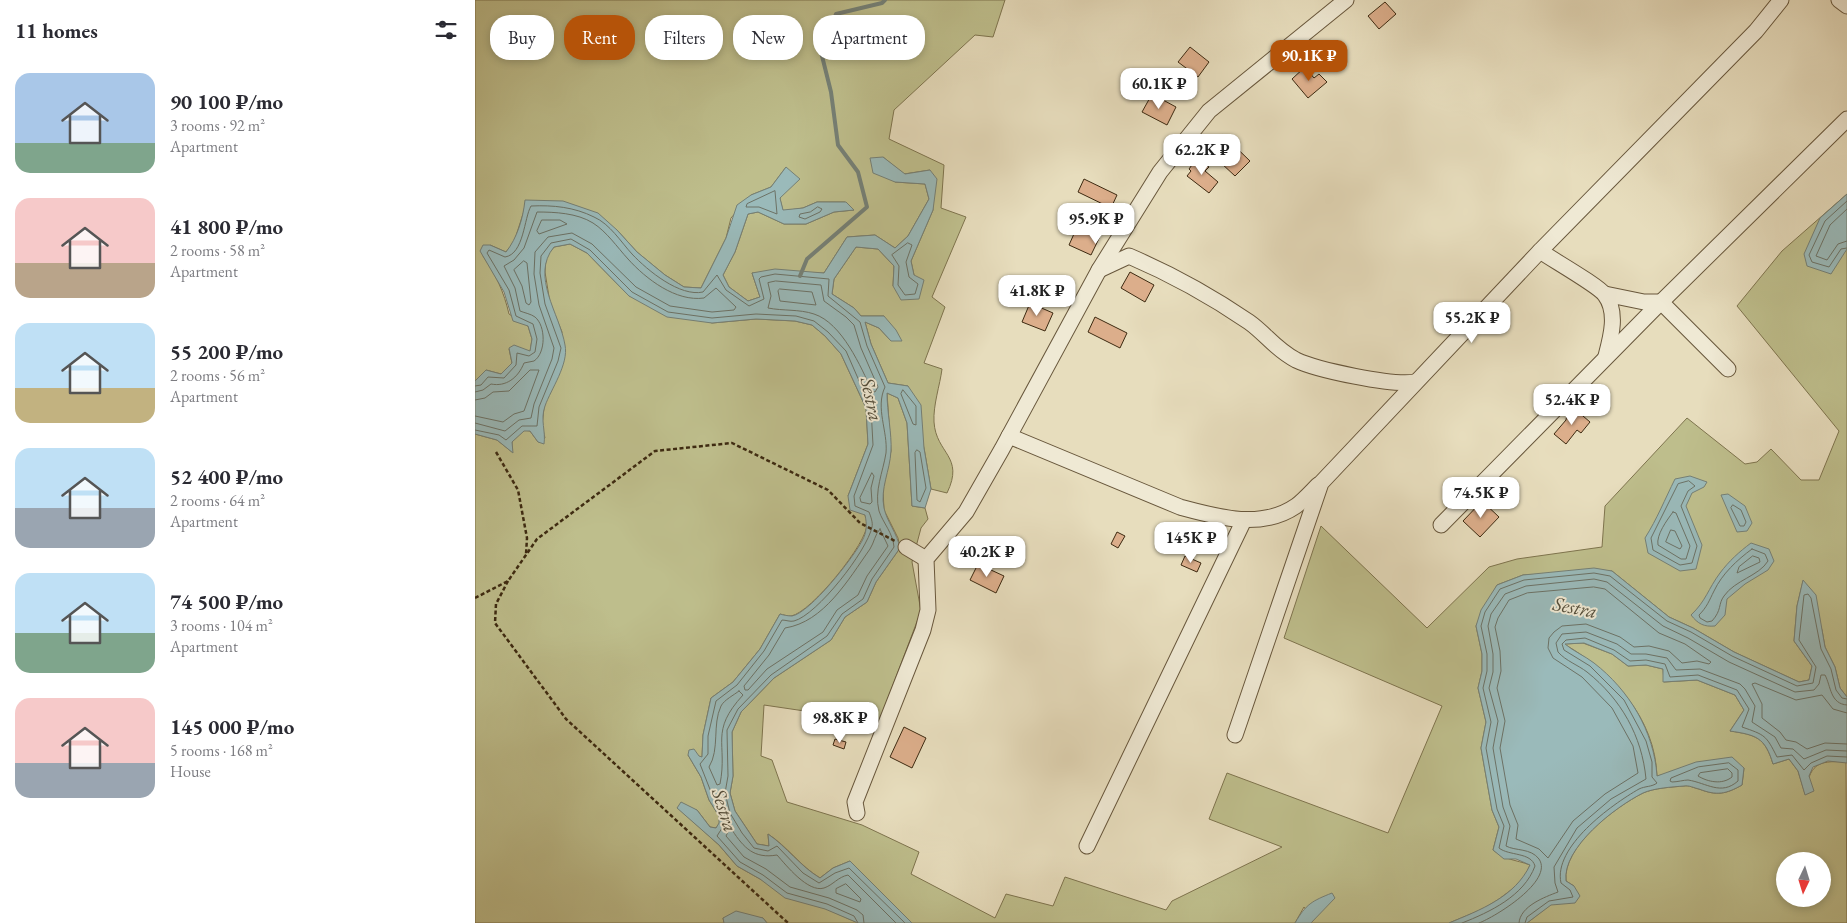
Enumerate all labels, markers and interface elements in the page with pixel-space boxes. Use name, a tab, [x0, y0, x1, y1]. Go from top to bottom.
chip: Buy	[490, 15, 554, 60]
chip: Rent	[564, 15, 635, 60]
chip: Filters	[645, 15, 723, 60]
chip: New	[733, 15, 803, 60]
chip: Apartment	[813, 15, 925, 60]
icon: filters	[432, 16, 460, 44]
text: 11 homes	[15, 17, 98, 44]
pin: 90.1K ₽	[1263, 39, 1355, 82]
text: 90.1K ₽	[1281, 45, 1337, 66]
pin: 60.1K ₽	[1113, 68, 1205, 110]
text: 60.1K ₽	[1131, 73, 1187, 94]
text: 90 100 ₽/mo	[170, 88, 283, 115]
icon: home	[55, 93, 115, 153]
text: 3 rooms · 92 m²	[170, 115, 265, 136]
pin: 62.2K ₽	[1156, 134, 1248, 176]
text: Apartment	[170, 136, 238, 157]
text: 62.2K ₽	[1174, 139, 1230, 160]
pin: 95.9K ₽	[1050, 202, 1142, 245]
text: 95.9K ₽	[1068, 208, 1124, 229]
text: 41 800 ₽/mo	[170, 213, 283, 240]
icon: home	[55, 218, 115, 278]
text: 2 rooms · 58 m²	[170, 240, 265, 261]
text: Apartment	[170, 261, 238, 282]
pin: 41.8K ₽	[991, 274, 1083, 317]
text: 41.8K ₽	[1009, 280, 1065, 301]
pin: 55.2K ₽	[1426, 302, 1518, 344]
text: 55.2K ₽	[1444, 307, 1500, 328]
text: 55 200 ₽/mo	[170, 338, 283, 365]
icon: home	[55, 343, 115, 403]
text: 2 rooms · 56 m²	[170, 365, 265, 386]
water label: Sestra	[854, 374, 889, 423]
pin: 52.4K ₽	[1526, 384, 1618, 426]
text: Apartment	[170, 386, 238, 407]
text: 52.4K ₽	[1544, 389, 1600, 410]
text: 52 400 ₽/mo	[170, 463, 283, 490]
icon: home	[55, 468, 115, 528]
pin: 74.5K ₽	[1435, 476, 1527, 519]
text: 74.5K ₽	[1453, 482, 1509, 503]
text: 2 rooms · 64 m²	[170, 490, 265, 511]
text: Apartment	[170, 511, 238, 532]
pin: 145K ₽	[1150, 522, 1232, 564]
text: 145K ₽	[1165, 527, 1217, 548]
pin: 40.2K ₽	[941, 536, 1033, 578]
text: 40.2K ₽	[959, 541, 1015, 562]
text: 74 500 ₽/mo	[170, 588, 283, 615]
water label: Sestra	[1550, 590, 1599, 624]
icon: home	[55, 593, 115, 653]
text: 3 rooms · 104 m²	[170, 615, 273, 636]
text: Apartment	[170, 636, 238, 657]
pin: 98.8K ₽	[794, 702, 886, 744]
text: 98.8K ₽	[812, 707, 868, 728]
text: 145 000 ₽/mo	[170, 713, 294, 740]
icon: home	[55, 718, 115, 778]
text: 5 rooms · 168 m²	[170, 740, 273, 761]
text: House	[170, 761, 211, 782]
water label: Sestra	[706, 784, 744, 835]
north arrow	[1776, 852, 1831, 908]
map controls	[1776, 852, 1831, 907]

